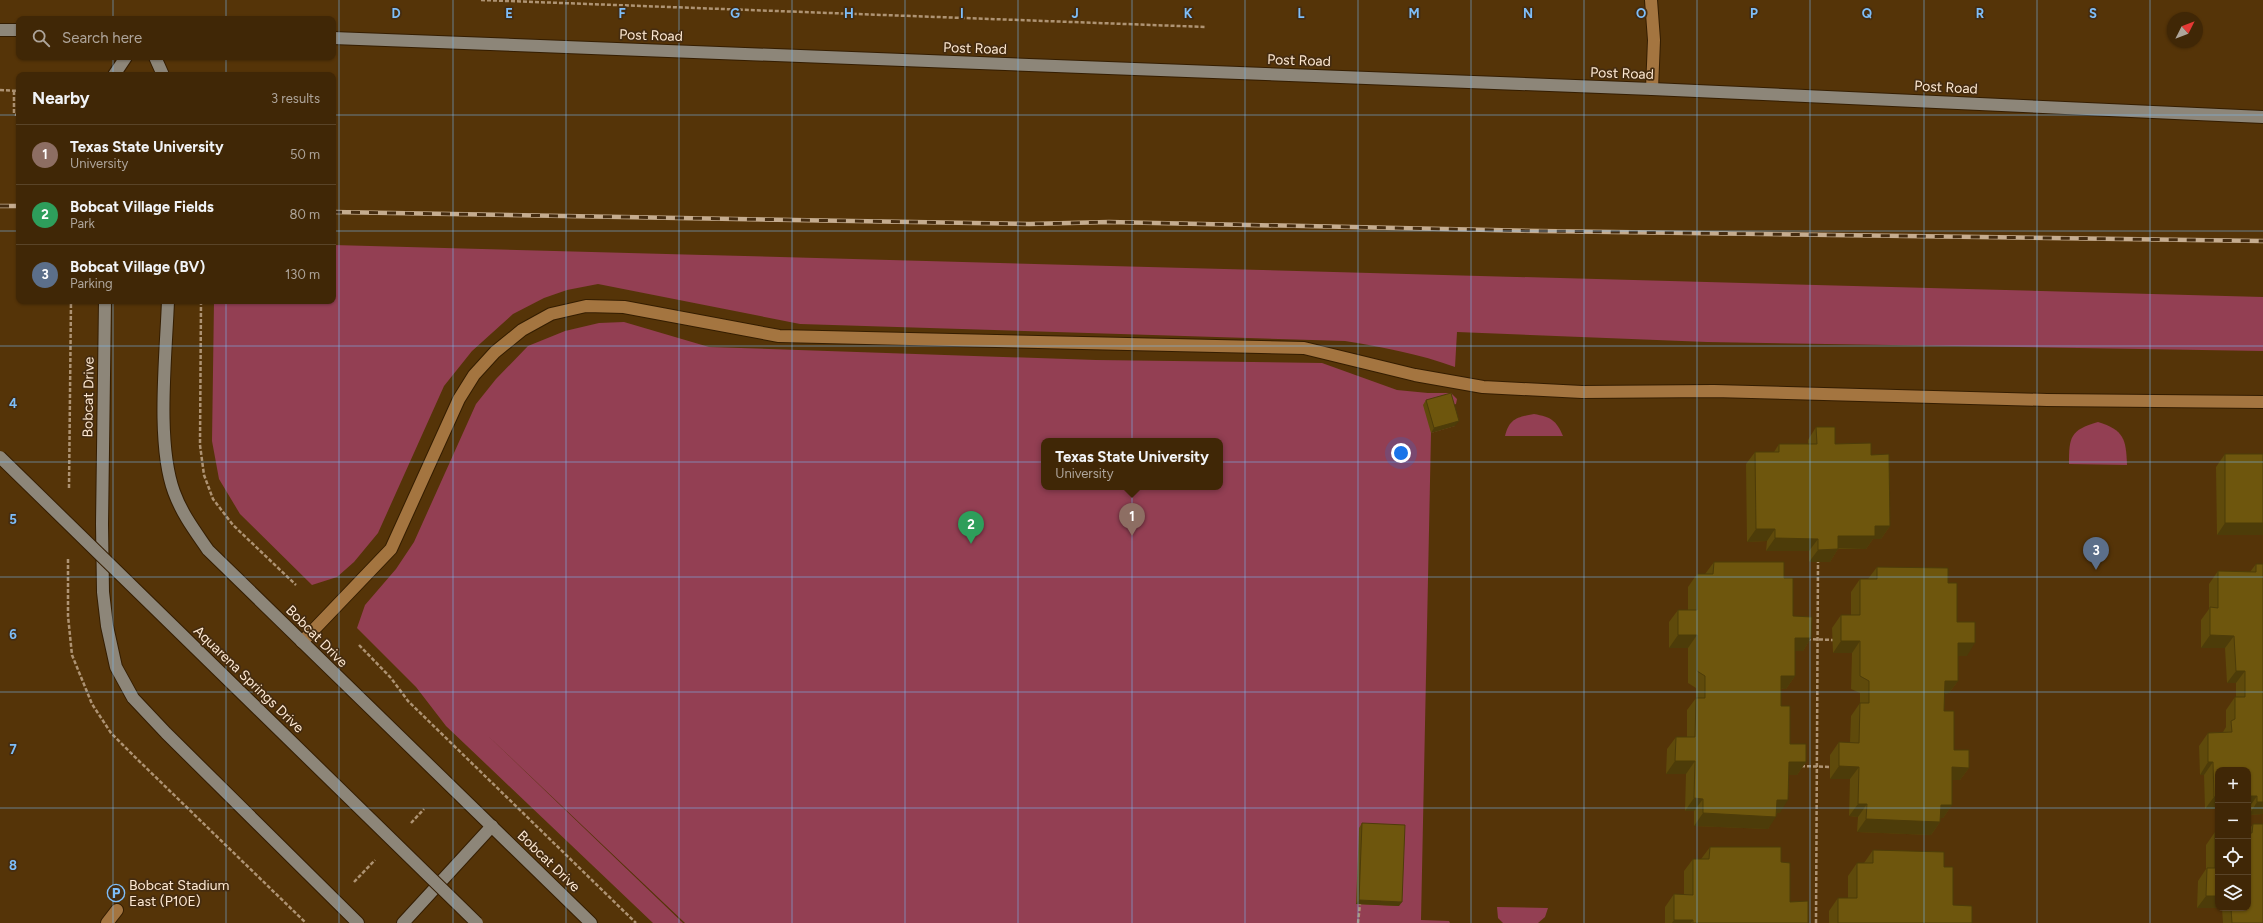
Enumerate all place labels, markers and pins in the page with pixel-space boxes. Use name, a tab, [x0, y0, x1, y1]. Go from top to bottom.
pin: 1	[1119, 503, 1145, 536]
pin: 2	[958, 511, 984, 544]
pin: 3	[2083, 537, 2109, 570]
place label: Bobcat Stadium East (P10E)	[129, 877, 230, 910]
parking icon: Bobcat Stadium East (P10E)	[106, 883, 126, 903]

